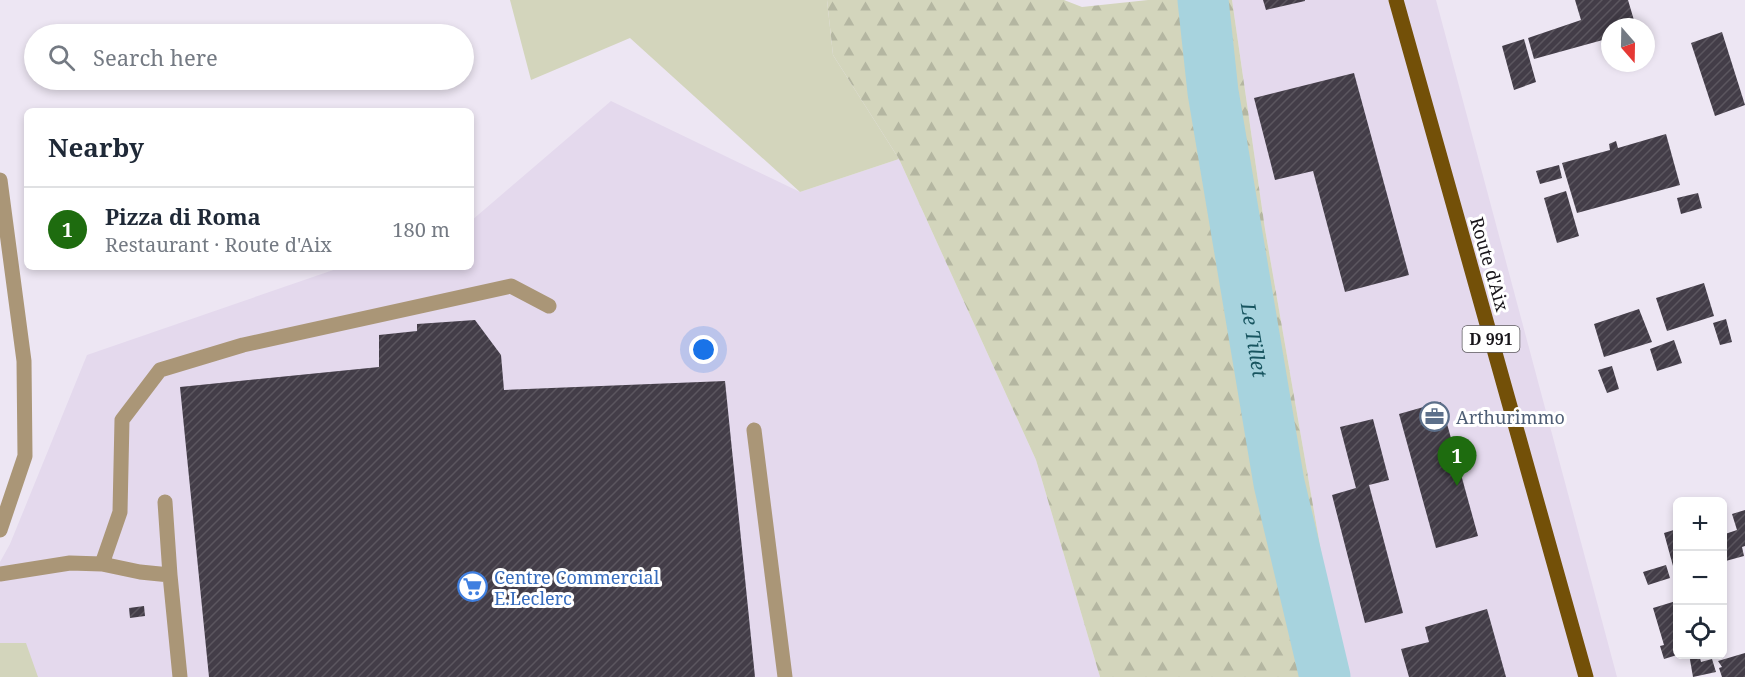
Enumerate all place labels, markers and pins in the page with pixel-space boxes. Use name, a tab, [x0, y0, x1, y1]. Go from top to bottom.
office icon: Arthurimmo	[1419, 401, 1451, 433]
place label: Arthurimmo	[1456, 405, 1565, 429]
pin: 1	[1438, 436, 1476, 486]
place label: Centre Commercial E.Leclerc	[494, 565, 660, 610]
supermarket icon: Centre Commercial E.Leclerc	[457, 571, 489, 603]

